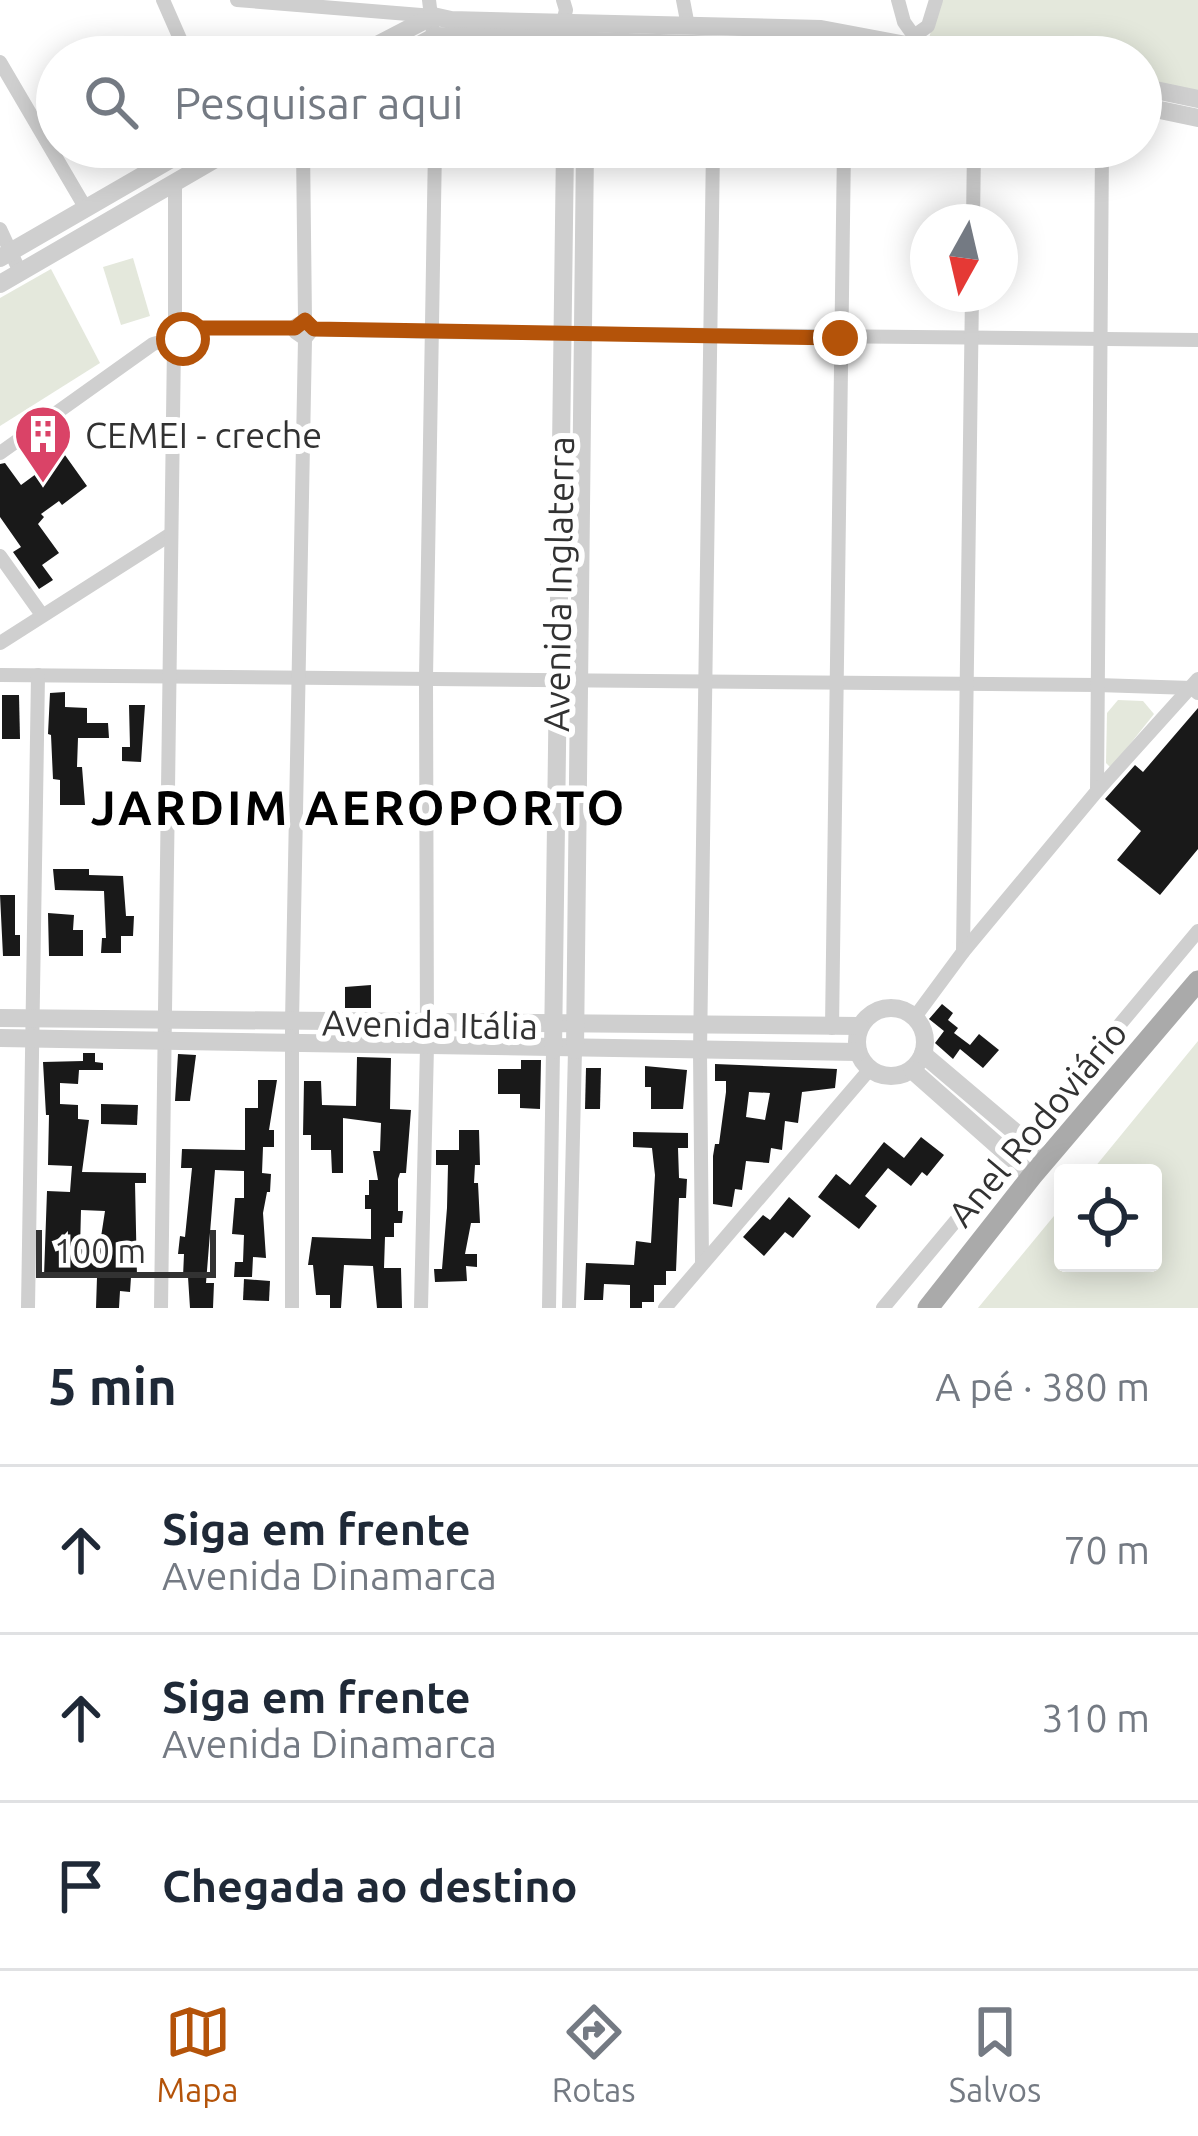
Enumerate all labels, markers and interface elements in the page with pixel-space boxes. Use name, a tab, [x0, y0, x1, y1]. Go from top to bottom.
search box	[36, 36, 1162, 168]
icon: search	[78, 69, 144, 135]
text: Pesquisar aqui	[174, 77, 463, 128]
north arrow	[910, 204, 1018, 312]
route end	[813, 311, 867, 365]
route start	[156, 312, 210, 366]
building icon: CEMEI - creche	[12, 403, 74, 485]
place label: CEMEI - creche	[85, 414, 322, 455]
street label: Avenida Inglaterra	[535, 436, 581, 732]
district label: JARDIM AEROPORTO	[91, 780, 627, 834]
street label: Avenida Itália	[322, 1002, 538, 1046]
street label: Anel Rodoviário	[939, 1012, 1135, 1234]
map controls	[1054, 1164, 1162, 1272]
button: locate	[1054, 1164, 1162, 1272]
scale bar	[36, 1224, 216, 1277]
text: 100 m	[54, 1232, 146, 1269]
text: 5 min	[48, 1357, 177, 1415]
text: A pé · 380 m	[935, 1365, 1150, 1408]
text: Siga em frente	[162, 1503, 471, 1554]
icon: ahead	[48, 1517, 114, 1583]
text: 70 m	[1063, 1528, 1150, 1571]
text: Avenida Dinamarca	[162, 1554, 497, 1597]
text: Siga em frente	[162, 1671, 471, 1722]
icon: ahead	[48, 1685, 114, 1751]
text: 310 m	[1041, 1696, 1150, 1739]
text: Avenida Dinamarca	[162, 1722, 497, 1765]
icon: arrive	[48, 1853, 114, 1919]
text: Chegada ao destino	[162, 1860, 578, 1911]
tab: Mapa	[157, 1999, 238, 2108]
tab: Rotas	[552, 1999, 636, 2108]
tab: Salvos	[949, 1999, 1041, 2108]

